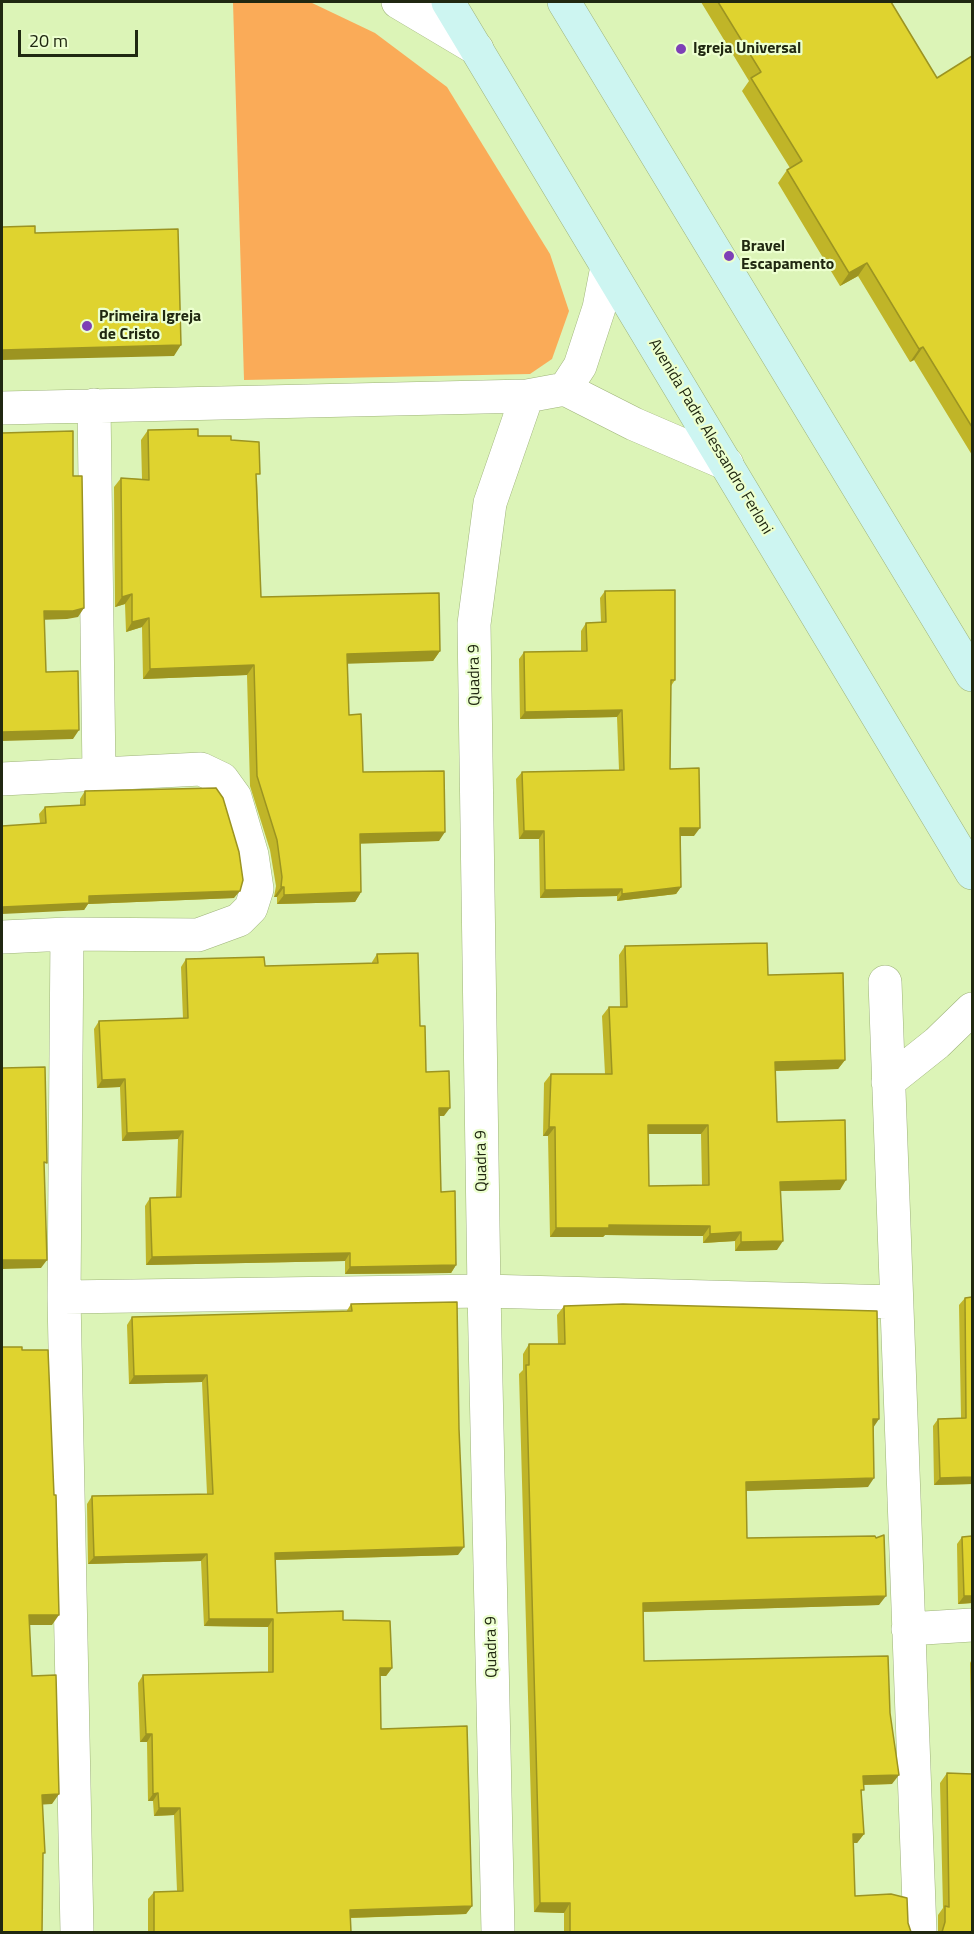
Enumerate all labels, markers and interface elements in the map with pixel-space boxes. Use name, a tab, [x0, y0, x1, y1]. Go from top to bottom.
scale bar	[21, 18, 141, 56]
text: 20 m	[29, 27, 68, 54]
place label: Igreja Universal	[693, 39, 801, 59]
marker: Igreja Universal	[674, 42, 688, 56]
place label: Bravel Escapamento	[741, 237, 834, 275]
marker: Bravel Escapamento	[722, 249, 736, 263]
place label: Primeira Igreja de Cristo	[99, 307, 201, 345]
marker: Primeira Igreja de Cristo	[80, 319, 94, 333]
street label: Avenida Padre Alessandro Ferloni	[644, 336, 776, 538]
street label: Quadra 9	[465, 644, 485, 706]
street label: Quadra 9	[472, 1130, 492, 1192]
street label: Quadra 9	[482, 1616, 502, 1678]

